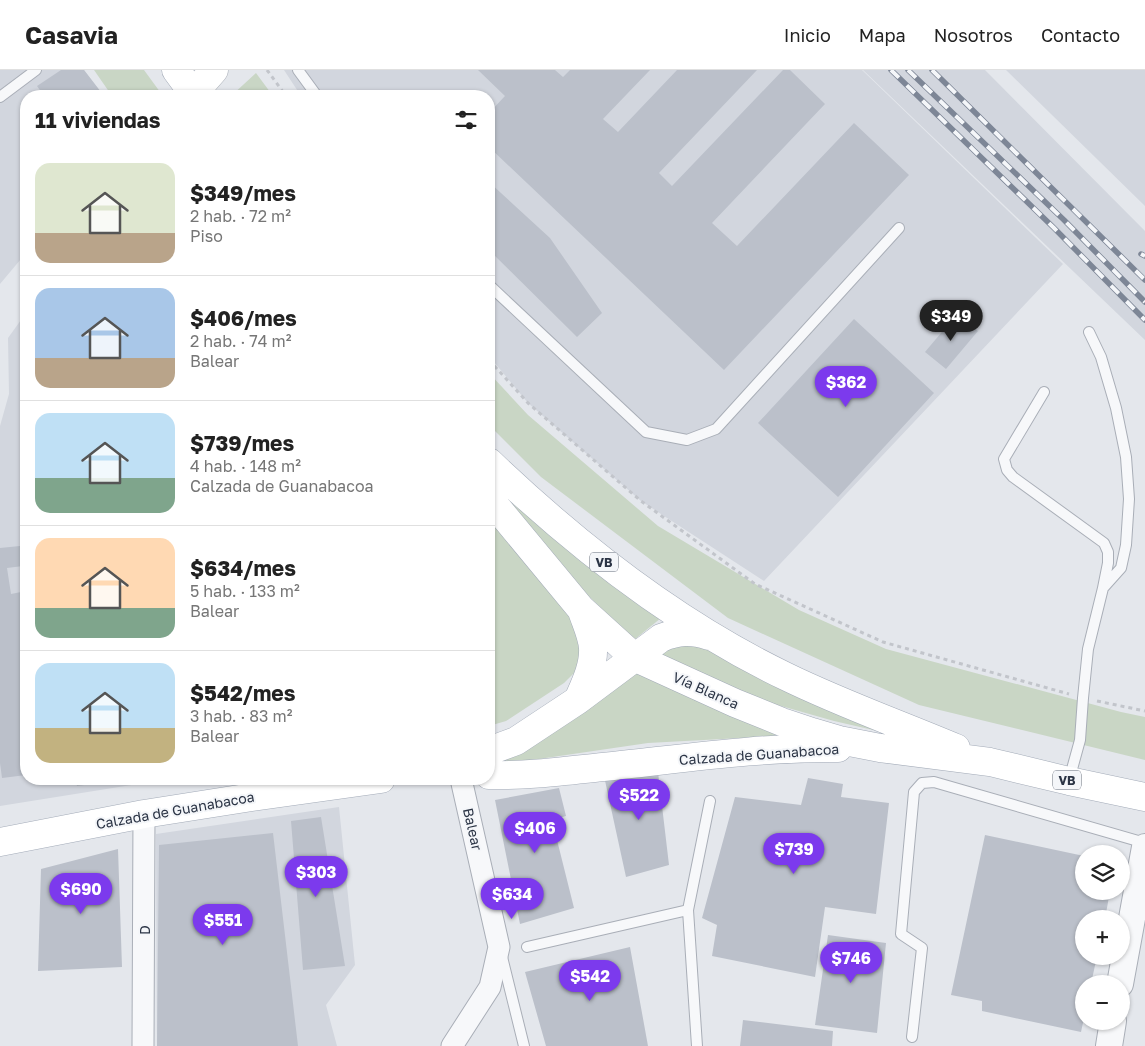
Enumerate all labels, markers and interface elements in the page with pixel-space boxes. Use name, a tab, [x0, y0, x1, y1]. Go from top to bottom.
text: Casavia	[25, 20, 118, 49]
text: Inicio	[784, 24, 831, 46]
text: Mapa	[859, 24, 906, 46]
text: Nosotros	[934, 24, 1013, 46]
text: Contacto	[1041, 24, 1120, 46]
icon: filters	[452, 106, 480, 134]
text: 11 viviendas	[35, 107, 161, 133]
text: $349/mes	[190, 180, 296, 206]
icon: home	[75, 183, 135, 243]
text: 2 hab. · 72 m²	[190, 206, 291, 226]
text: Piso	[190, 226, 223, 246]
pin: $349	[921, 300, 981, 342]
text: $406/mes	[190, 305, 297, 331]
text: $349	[931, 306, 971, 326]
icon: home	[75, 308, 135, 368]
text: 2 hab. · 74 m²	[190, 331, 291, 351]
text: Balear	[190, 351, 239, 371]
pin: $362	[816, 366, 876, 408]
text: $362	[826, 372, 866, 392]
text: $739/mes	[190, 430, 294, 456]
icon: home	[75, 433, 135, 493]
text: 4 hab. · 148 m²	[190, 456, 301, 476]
text: Calzada de Guanabacoa	[190, 476, 374, 496]
road number: VB	[590, 552, 618, 572]
text: $634/mes	[190, 555, 296, 581]
icon: home	[75, 558, 135, 618]
text: 5 hab. · 133 m²	[190, 581, 300, 601]
text: Balear	[190, 601, 239, 621]
street label: Vía Blanca	[670, 668, 742, 712]
text: $542/mes	[190, 680, 295, 706]
icon: home	[75, 683, 135, 743]
text: 3 hab. · 83 m²	[190, 706, 292, 726]
text: Balear	[190, 726, 239, 746]
street label: Calzada de Guanabacoa	[678, 740, 840, 768]
road number: VB	[1053, 770, 1081, 790]
pin: $522	[609, 778, 669, 821]
text: $522	[619, 785, 659, 805]
street label: Calzada de Guanabacoa	[94, 788, 256, 832]
street label: Balear	[460, 806, 486, 852]
pin: $406	[505, 812, 565, 854]
text: $406	[514, 818, 556, 838]
pin: $739	[764, 832, 824, 875]
text: $739	[774, 839, 814, 859]
map controls	[1075, 845, 1130, 1030]
button: layers	[1075, 845, 1130, 900]
pin: $303	[286, 856, 346, 898]
text: $303	[296, 862, 336, 882]
pin: $690	[51, 872, 111, 915]
pin: $634	[482, 878, 542, 920]
text: $690	[60, 879, 102, 899]
text: $634	[492, 884, 532, 904]
pin: $551	[193, 904, 253, 946]
text: $551	[204, 910, 242, 930]
button: +	[1075, 910, 1130, 965]
street label: D	[136, 925, 153, 935]
pin: $746	[821, 942, 881, 984]
text: $746	[831, 948, 871, 968]
pin: $542	[560, 960, 620, 1002]
text: $542	[570, 966, 610, 986]
button: −	[1075, 975, 1130, 1030]

